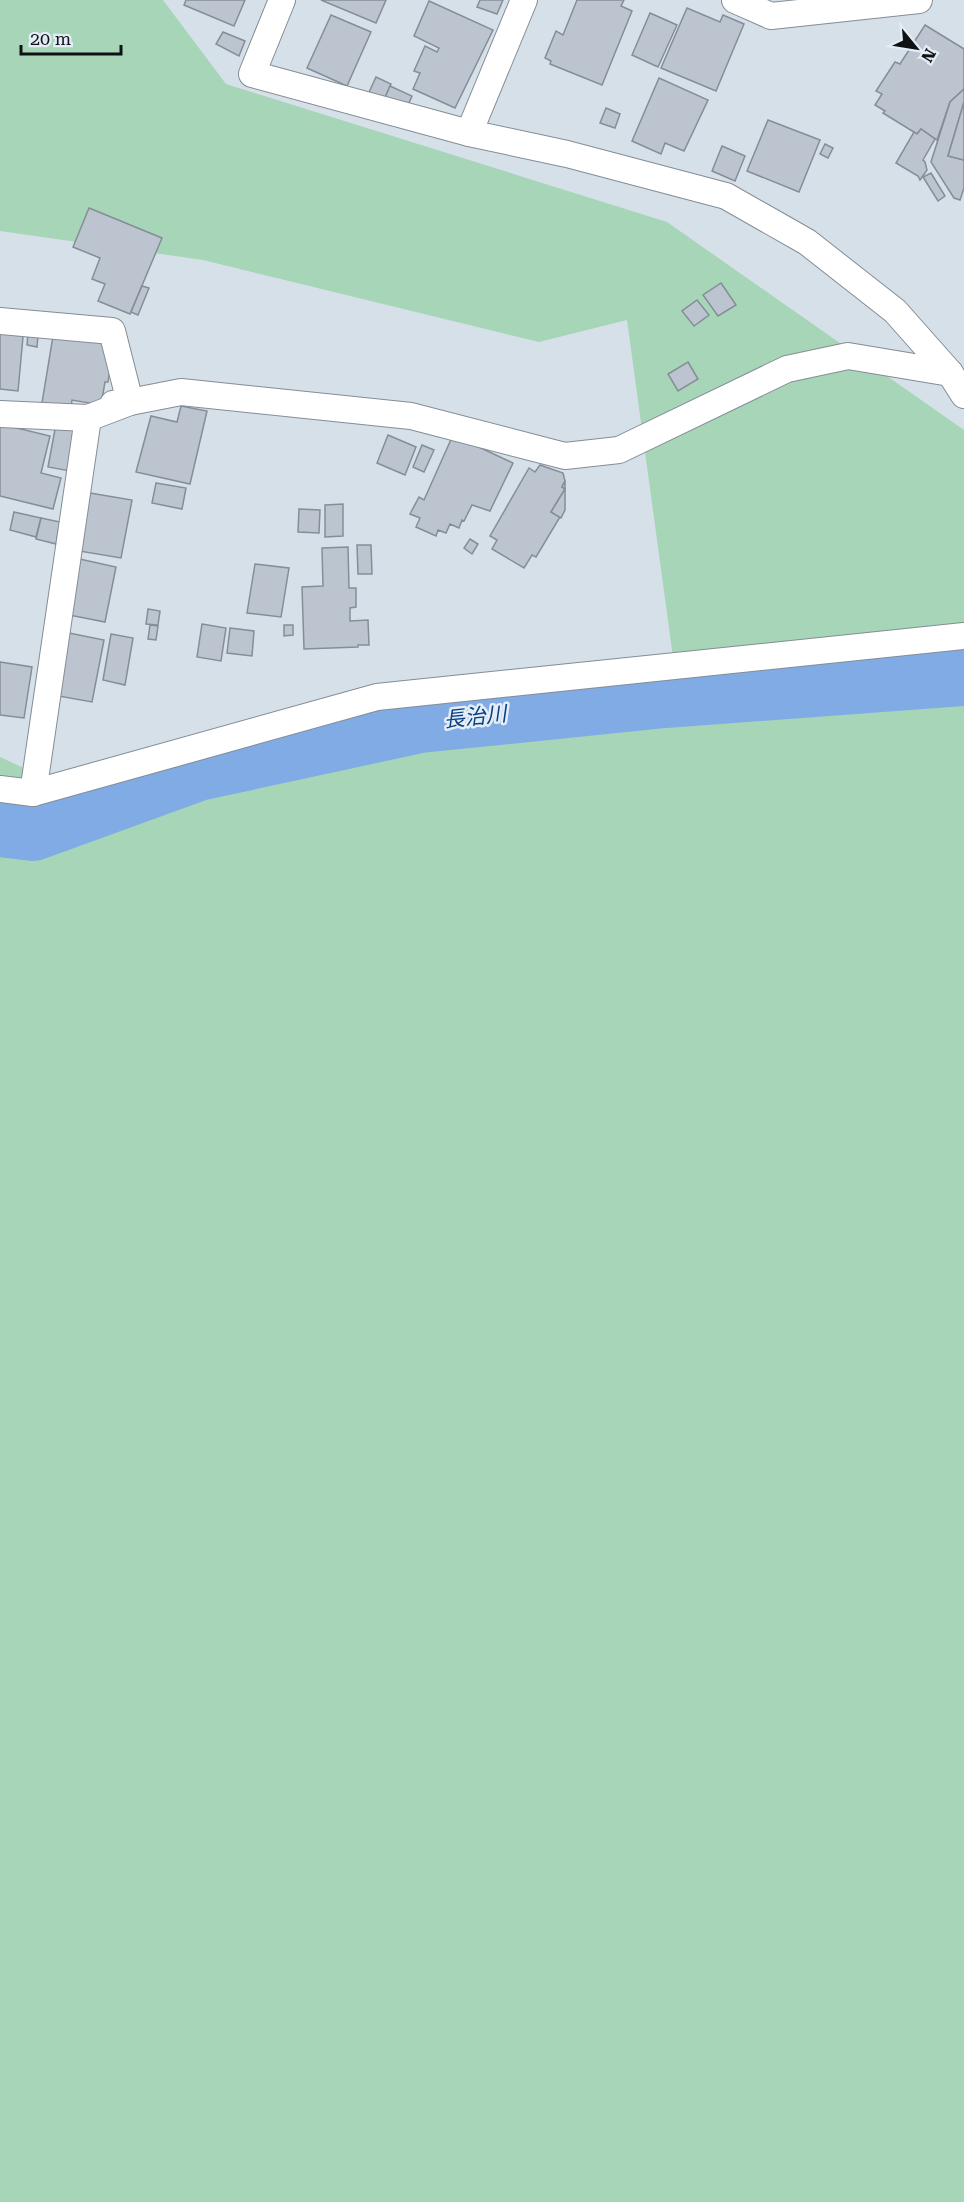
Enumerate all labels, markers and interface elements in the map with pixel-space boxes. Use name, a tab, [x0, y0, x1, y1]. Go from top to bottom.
scale bar	[21, 18, 122, 56]
north arrow	[886, 18, 946, 78]
text: 20 m	[30, 28, 71, 49]
text: N	[917, 45, 940, 65]
water label: 長治川	[442, 702, 510, 732]

